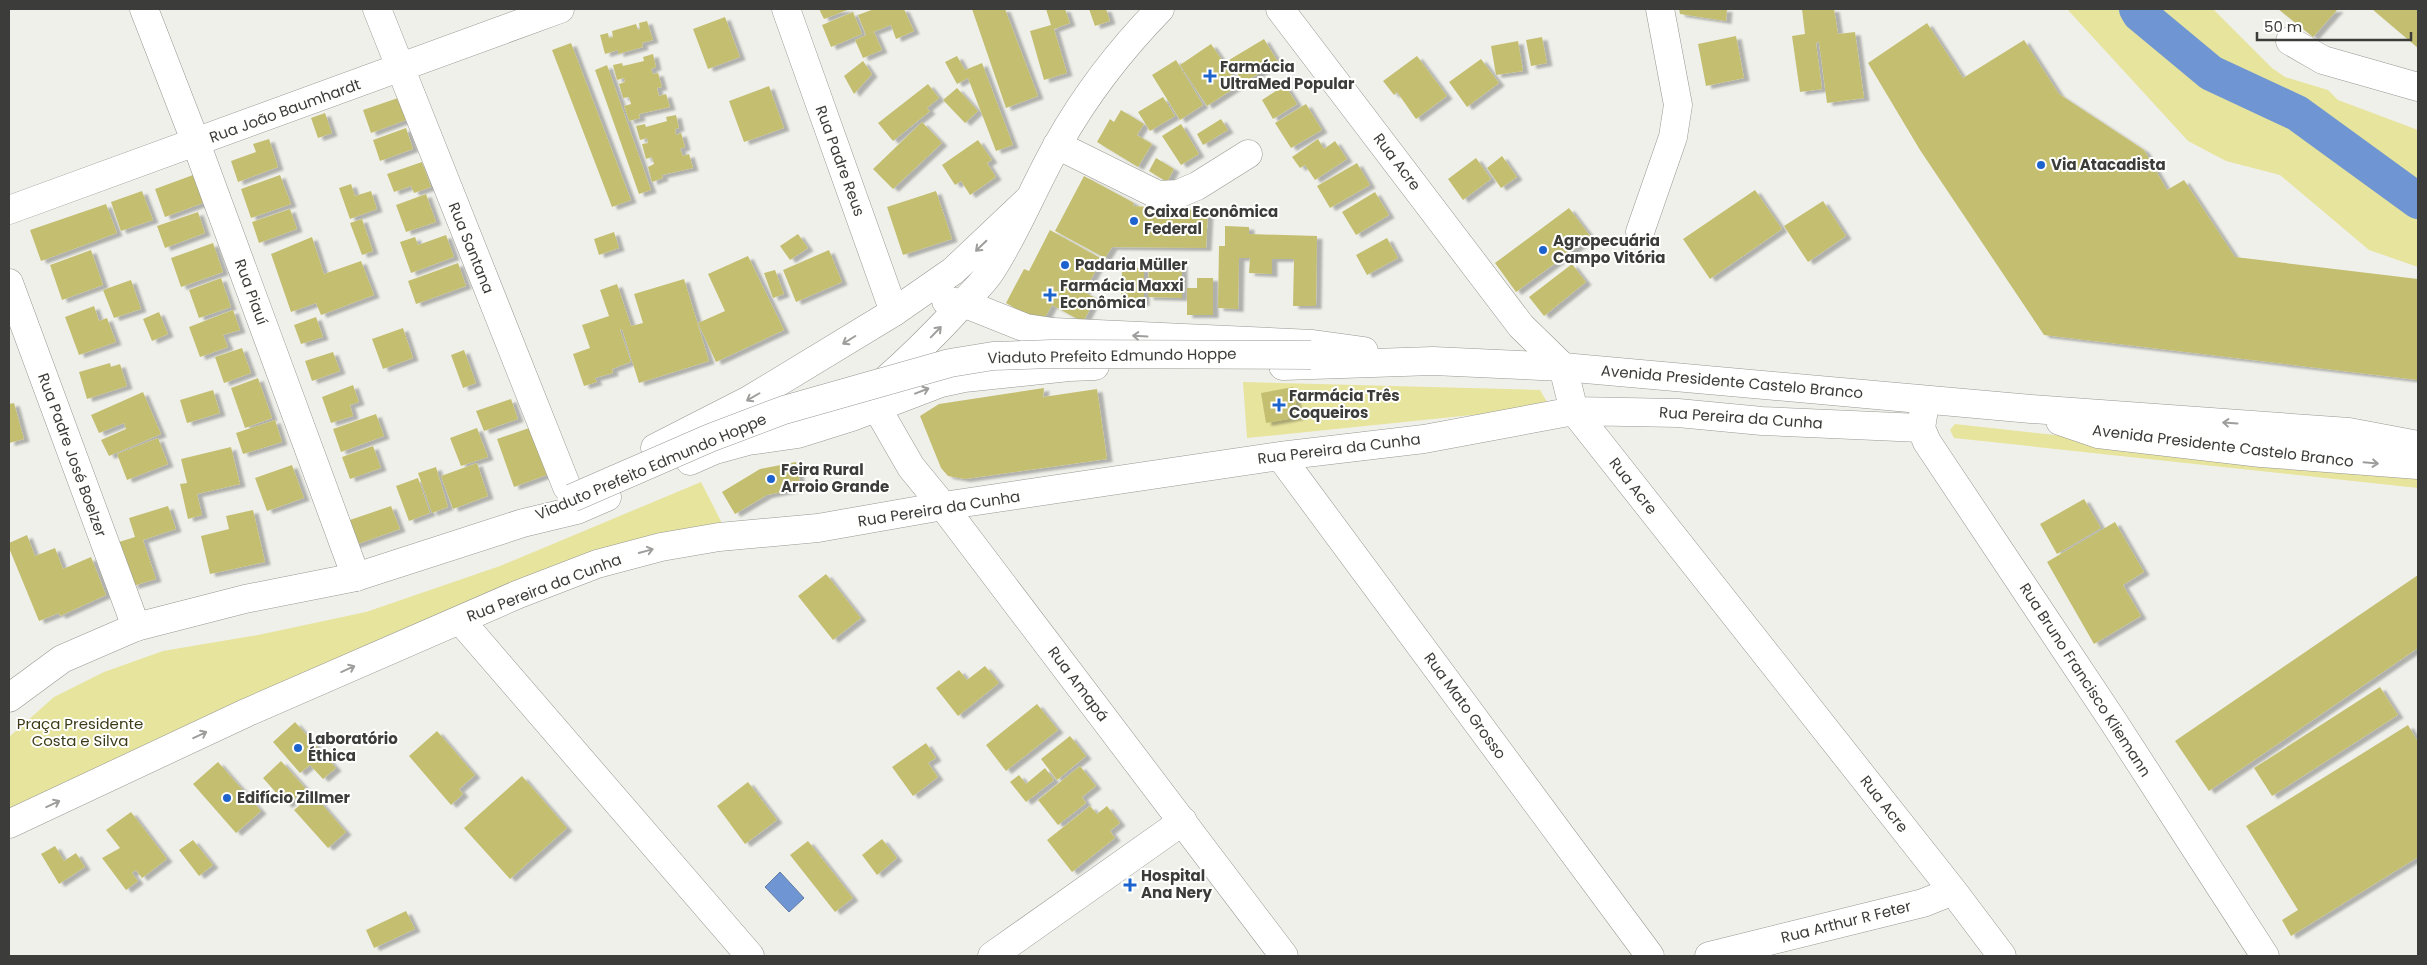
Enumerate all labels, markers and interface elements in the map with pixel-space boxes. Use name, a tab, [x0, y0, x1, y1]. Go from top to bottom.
scale bar	[2257, 10, 2411, 42]
text: 50 m	[2264, 16, 2302, 37]
place label: Farmácia UltraMed Popular	[1220, 56, 1355, 94]
marker: Farmácia UltraMed Popular	[1204, 70, 1216, 82]
street label: Rua João Baumhardt	[206, 73, 363, 148]
street label: Rua Padre Reus	[811, 102, 870, 219]
street label: Rua Acre	[1369, 129, 1426, 195]
place label: Via Atacadista	[2051, 154, 2166, 175]
marker: Via Atacadista	[2035, 159, 2047, 171]
street label: Rua Santana	[444, 199, 499, 297]
place label: Caixa Econômica Federal	[1144, 201, 1278, 239]
marker: Caixa Econômica Federal	[1128, 215, 1140, 227]
place label: Agropecuária Campo Vitória	[1553, 230, 1665, 268]
one-way arrow	[975, 240, 987, 252]
marker: Agropecuária Campo Vitória	[1537, 244, 1549, 256]
place label: Padaria Müller	[1075, 254, 1188, 275]
street label: Rua Piauí	[230, 256, 273, 328]
marker: Padaria Müller	[1059, 259, 1071, 271]
place label: Farmácia Maxxi Econômica	[1060, 275, 1184, 313]
marker: Farmácia Maxxi Econômica	[1044, 289, 1056, 301]
one-way arrow	[930, 325, 942, 338]
one-way arrow	[1133, 331, 1149, 341]
one-way arrow	[843, 336, 857, 346]
street label: Viaduto Prefeito Edmundo Hoppe	[987, 343, 1237, 368]
street label: Avenida Presidente Castelo Branco	[1600, 360, 1864, 403]
street label: Rua Padre José Boelzer	[33, 370, 112, 540]
one-way arrow	[914, 385, 929, 395]
place label: Farmácia Três Coqueiros	[1289, 385, 1400, 423]
one-way arrow	[746, 393, 761, 403]
marker: Farmácia Três Coqueiros	[1273, 399, 1285, 411]
street label: Rua Pereira da Cunha	[1659, 401, 1824, 434]
street label: Viaduto Prefeito Edmundo Hoppe	[532, 408, 770, 525]
street label: Avenida Presidente Castelo Branco	[2091, 419, 2355, 472]
one-way arrow	[2223, 419, 2239, 428]
street label: Rua Pereira da Cunha	[1256, 428, 1422, 469]
street label: Rua Acre	[1605, 453, 1662, 519]
one-way arrow	[2363, 458, 2379, 468]
place label: Feira Rural Arroio Grande	[781, 459, 889, 497]
marker: Feira Rural Arroio Grande	[765, 473, 777, 485]
street label: Rua Pereira da Cunha	[856, 485, 1022, 532]
one-way arrow	[637, 546, 653, 556]
street label: Rua Pereira da Cunha	[464, 548, 624, 627]
street label: Rua Bruno Francisco Kliemann	[2015, 579, 2156, 781]
street label: Rua Amapá	[1043, 642, 1114, 726]
street label: Rua Mato Grosso	[1420, 648, 1511, 763]
one-way arrow	[340, 663, 355, 673]
park label: Praça Presidente Costa e Silva	[17, 713, 143, 751]
place label: Laboratório Éthica	[308, 728, 398, 766]
one-way arrow	[192, 730, 207, 739]
marker: Laboratório Éthica	[292, 742, 304, 754]
street label: Rua Acre	[1856, 771, 1913, 837]
place label: Edifício Zillmer	[237, 787, 351, 808]
marker: Edifício Zillmer	[221, 792, 233, 804]
one-way arrow	[45, 799, 60, 808]
place label: Hospital Ana Nery	[1141, 865, 1212, 903]
marker: Hospital Ana Nery	[1123, 878, 1137, 892]
street label: Rua Arthur R Feter	[1779, 895, 1913, 948]

